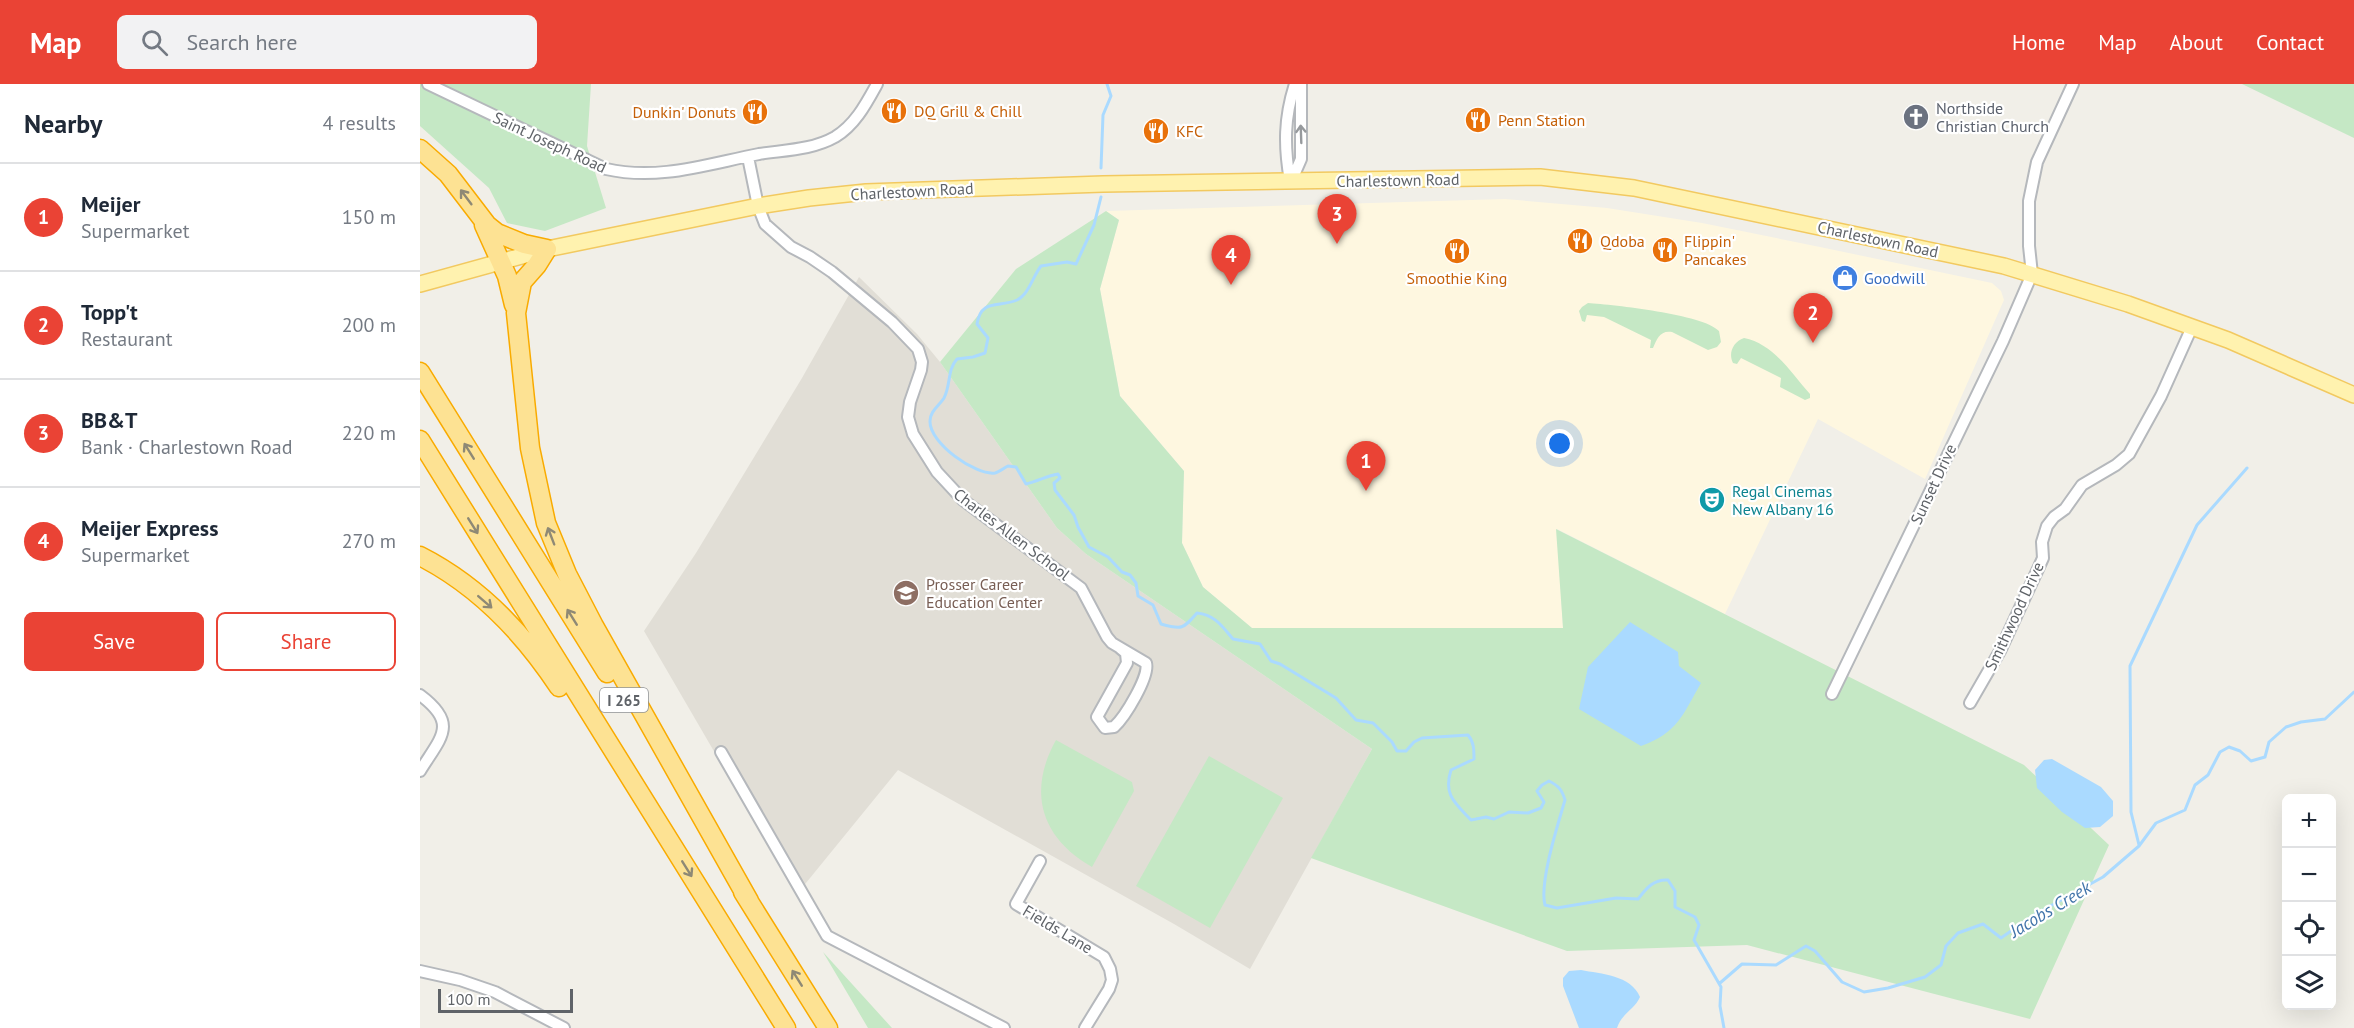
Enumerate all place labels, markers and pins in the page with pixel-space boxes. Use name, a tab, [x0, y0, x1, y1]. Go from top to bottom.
restaurant icon: DQ Grill & Chill	[879, 96, 909, 126]
restaurant icon: Dunkin' Donuts	[740, 97, 770, 127]
place label: Northside Christian Church	[1936, 98, 2049, 136]
place label: DQ Grill & Chill	[914, 101, 1022, 121]
place label: Dunkin' Donuts	[632, 102, 736, 122]
church icon: Northside Christian Church	[1901, 102, 1931, 132]
restaurant icon: Penn Station	[1463, 105, 1493, 135]
place label: Penn Station	[1498, 110, 1585, 130]
restaurant icon: KFC	[1141, 116, 1171, 146]
place label: KFC	[1176, 121, 1203, 141]
pin: 3	[1318, 194, 1356, 244]
restaurant icon: Qdoba	[1565, 226, 1595, 256]
place label: Qdoba	[1600, 231, 1645, 251]
place label: Flippin' Pancakes	[1684, 231, 1747, 269]
restaurant icon: Flippin' Pancakes	[1650, 235, 1680, 265]
pin: 4	[1212, 236, 1250, 285]
restaurant icon: Smoothie King	[1442, 236, 1472, 266]
shop icon: Goodwill	[1830, 263, 1860, 293]
place label: Smoothie King	[1407, 268, 1507, 288]
place label: Goodwill	[1864, 268, 1925, 288]
pin: 2	[1794, 294, 1832, 343]
pin: 1	[1346, 442, 1386, 491]
place label: Regal Cinemas New Albany 16	[1732, 481, 1834, 519]
theatre icon: Regal Cinemas New Albany 16	[1697, 485, 1727, 515]
place label: Prosser Career Education Center	[926, 574, 1043, 612]
school or university icon: Prosser Career Education Center	[891, 578, 921, 608]

